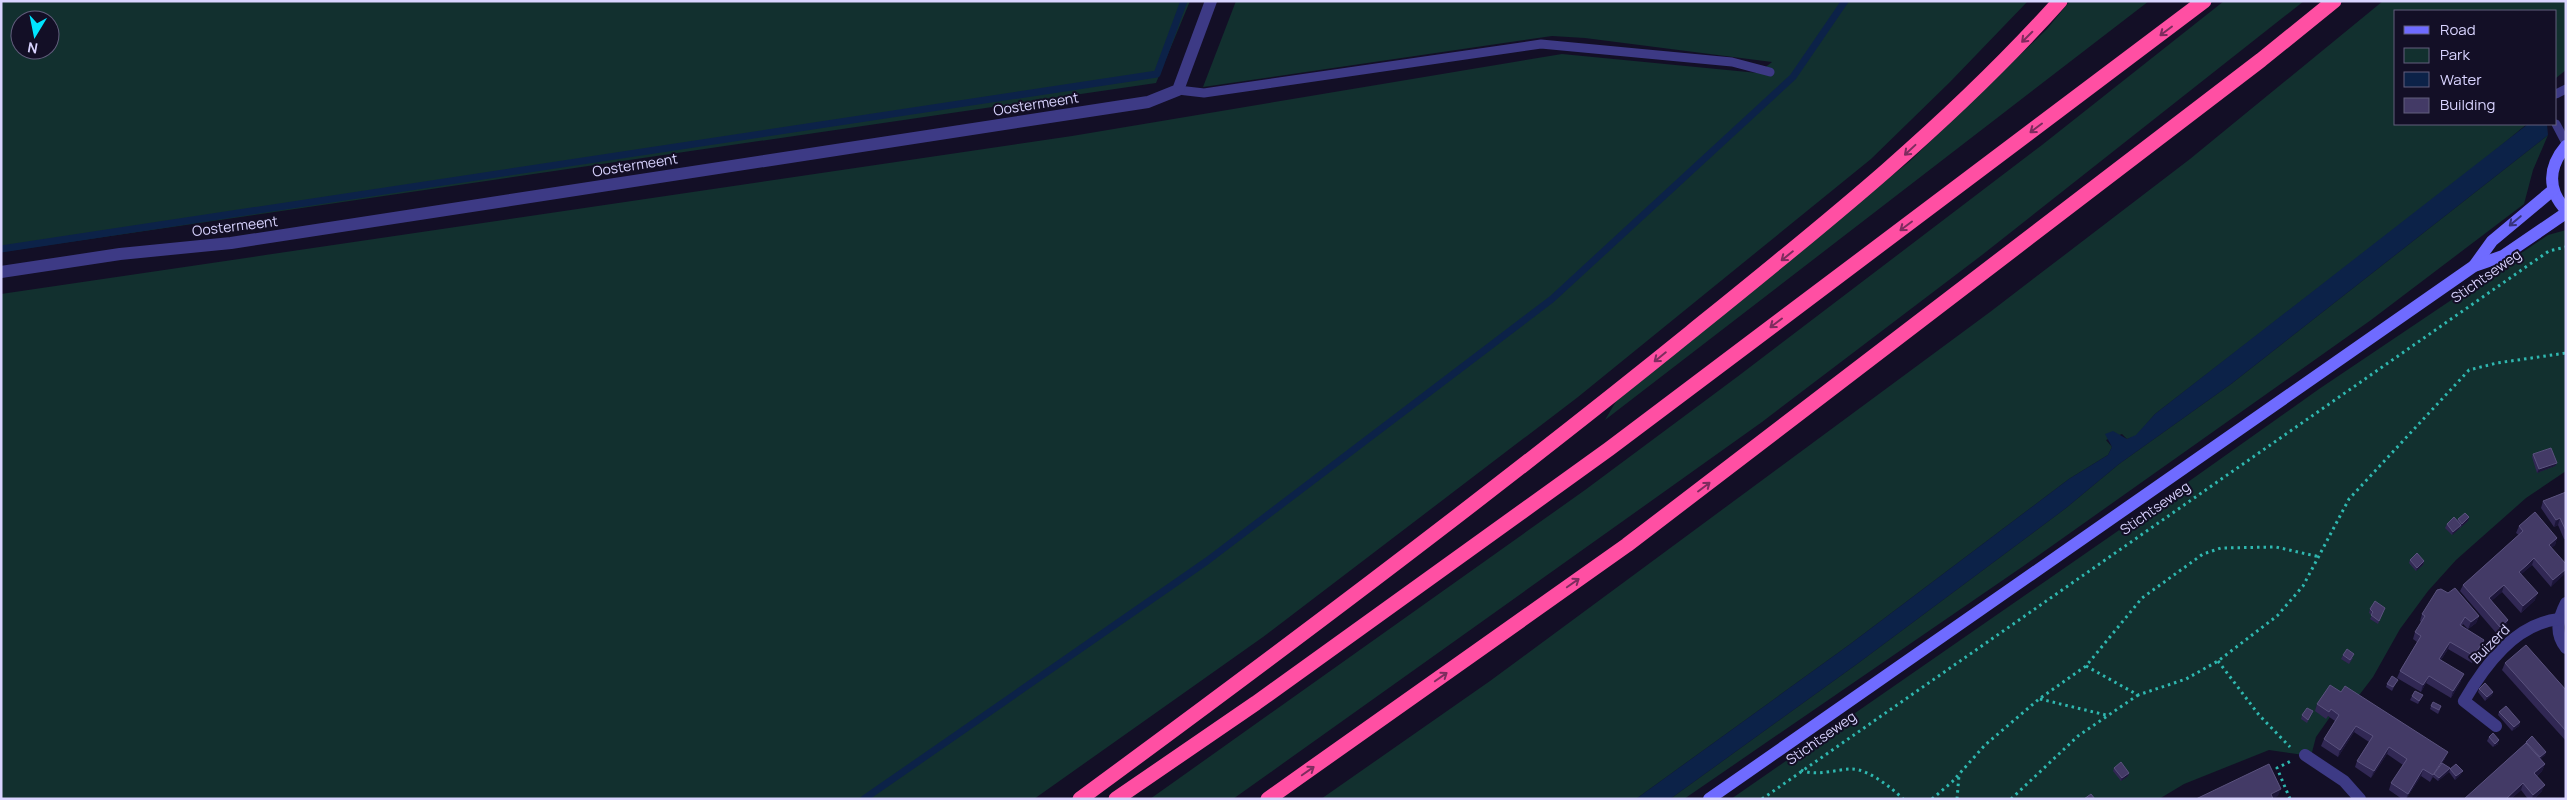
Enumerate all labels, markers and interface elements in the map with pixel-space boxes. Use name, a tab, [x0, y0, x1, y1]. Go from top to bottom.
north arrow	[10, 10, 60, 60]
legend	[2394, 10, 2557, 125]
text: Road	[2440, 19, 2476, 40]
one-way arrow	[2159, 26, 2173, 36]
one-way arrow	[2021, 31, 2033, 43]
text: N	[26, 38, 39, 59]
text: Park	[2440, 44, 2470, 65]
text: Water	[2440, 69, 2482, 90]
street label: Oostermeent	[992, 87, 1080, 120]
text: Building	[2440, 94, 2495, 115]
one-way arrow	[2030, 123, 2043, 134]
one-way arrow	[1904, 144, 1917, 156]
street label: Oostermeent	[591, 148, 679, 181]
street label: Oostermeent	[191, 211, 279, 240]
one-way arrow	[2509, 216, 2522, 227]
one-way arrow	[1899, 221, 1913, 231]
street label: Stichtseweg	[2447, 244, 2524, 307]
one-way arrow	[1781, 250, 1794, 261]
one-way arrow	[1770, 318, 1783, 329]
one-way arrow	[1654, 352, 1667, 363]
street label: Stichtseweg	[2116, 476, 2193, 539]
one-way arrow	[1697, 481, 1710, 492]
one-way arrow	[1566, 578, 1580, 588]
street label: Buizerd	[2466, 620, 2513, 667]
one-way arrow	[1434, 672, 1448, 682]
street label: Stichtseweg	[1782, 706, 1859, 769]
one-way arrow	[1301, 766, 1315, 776]

